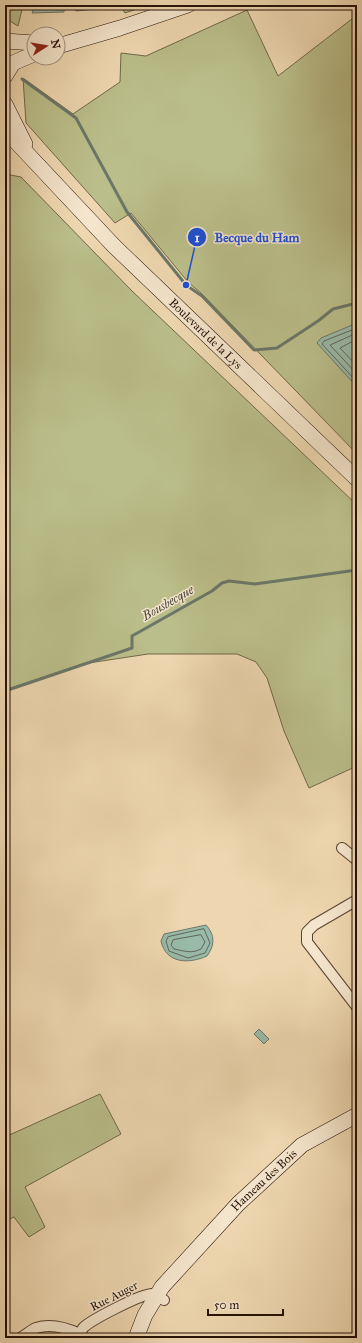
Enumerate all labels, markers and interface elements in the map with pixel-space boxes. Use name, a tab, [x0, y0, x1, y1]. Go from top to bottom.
north arrow	[26, 26, 66, 66]
text: N	[48, 38, 63, 51]
callout: Becque du Ham	[187, 225, 307, 250]
text: Becque du Ham	[215, 230, 299, 246]
text: 1	[195, 231, 200, 245]
street label: Boulevard de la Lys	[166, 296, 245, 372]
water label: Bousbecque	[138, 581, 198, 625]
street label: Hameau des Bois	[228, 1147, 300, 1214]
street label: Rue Auger	[88, 1278, 141, 1315]
scale bar	[208, 1291, 283, 1317]
text: 50 m	[214, 1298, 239, 1312]

